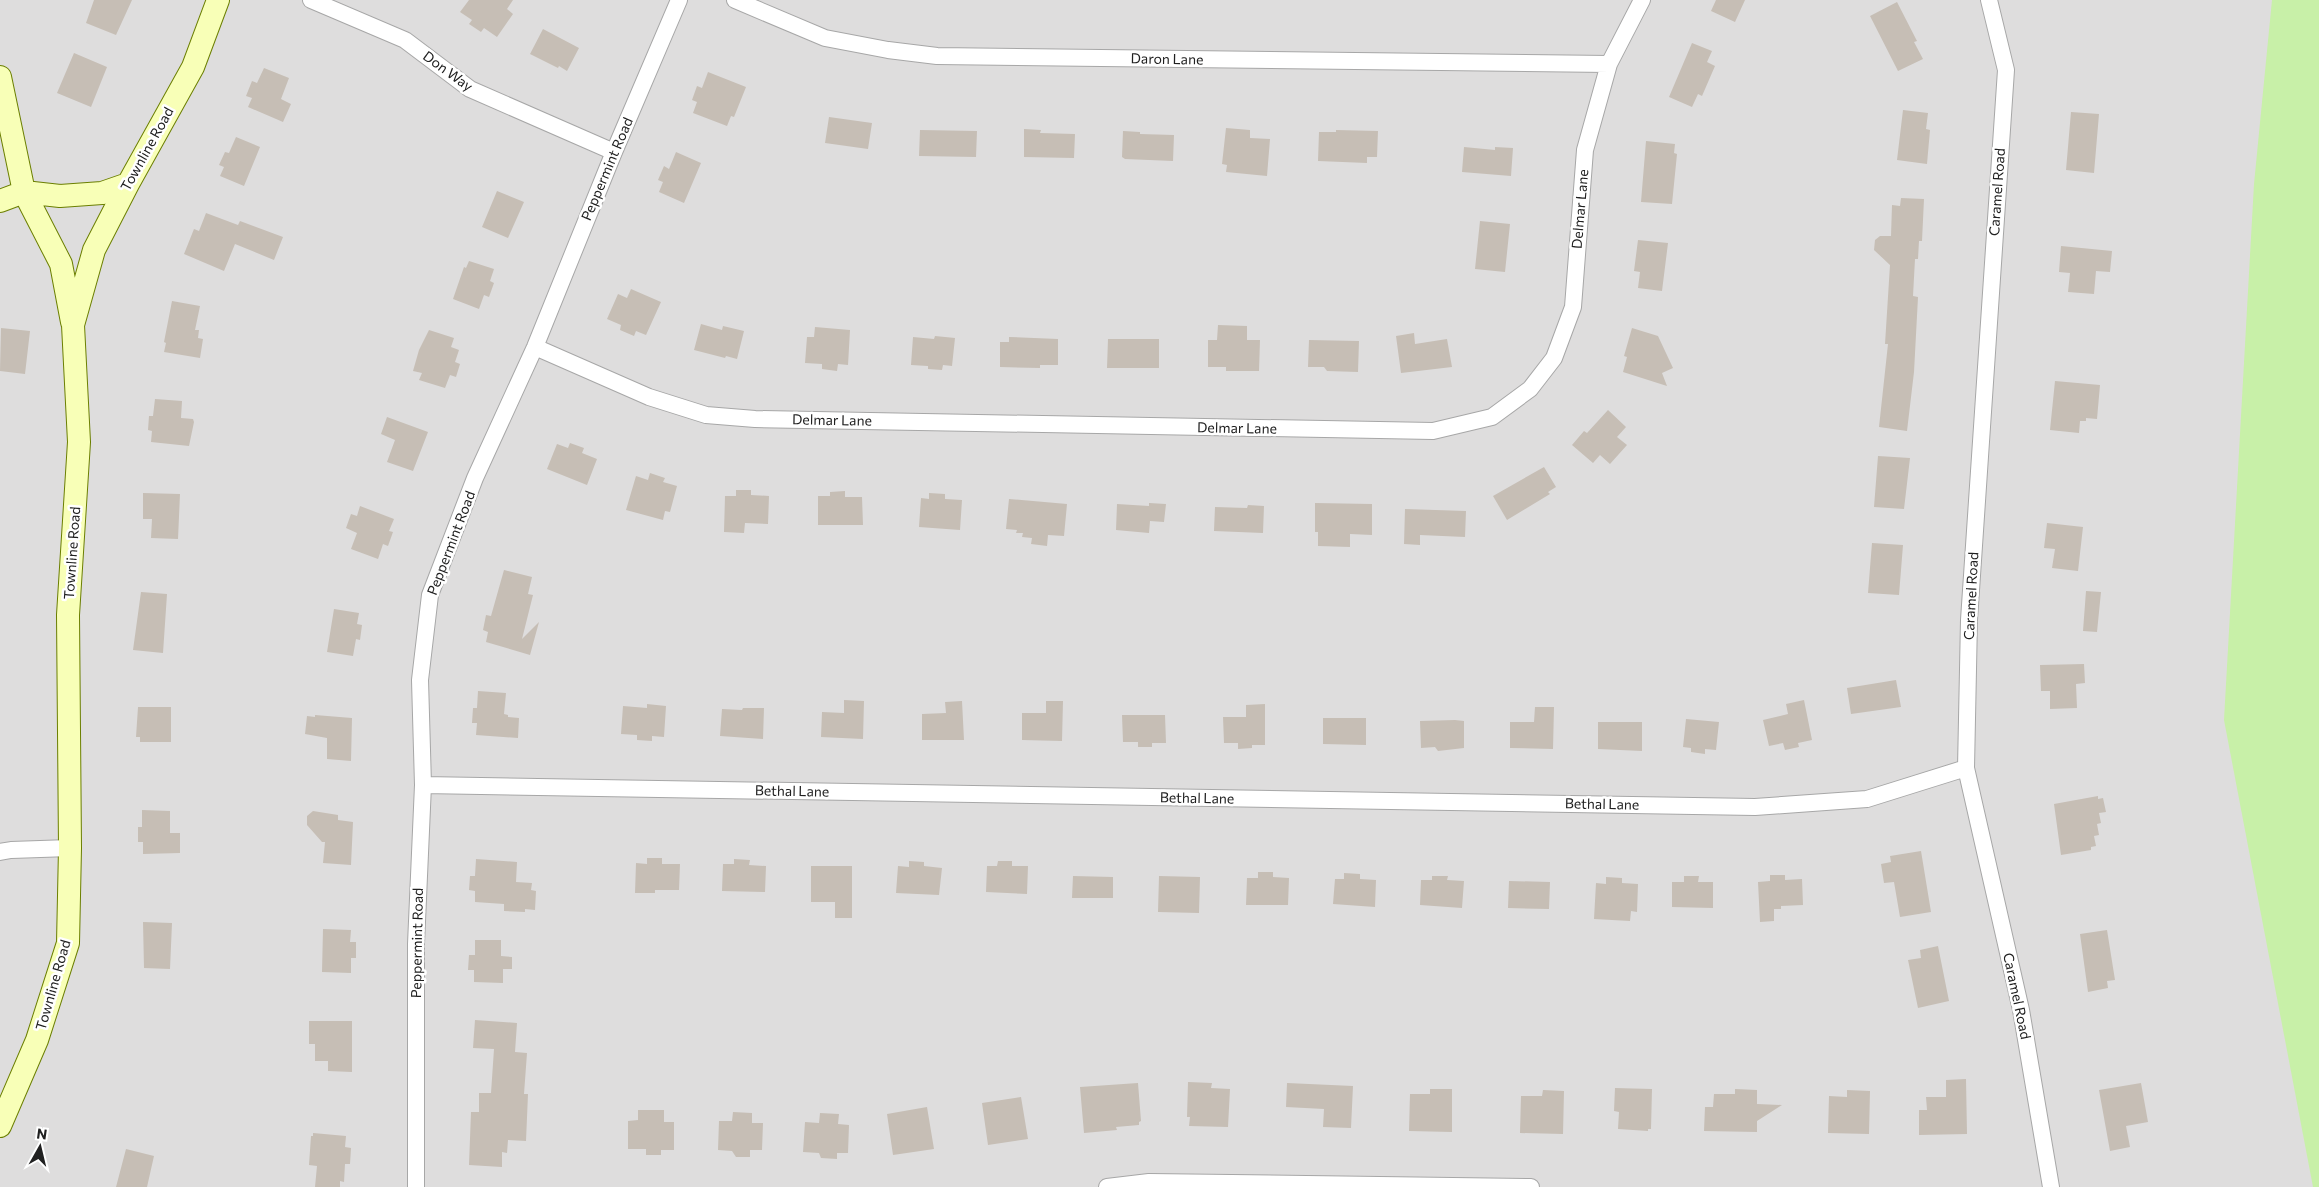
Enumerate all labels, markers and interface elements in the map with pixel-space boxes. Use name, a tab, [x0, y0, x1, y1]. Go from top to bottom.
street label: Don Way	[420, 47, 476, 94]
street label: Daron Lane	[1130, 49, 1204, 68]
street label: Townline Road	[117, 104, 177, 194]
street label: Peppermint Road	[577, 115, 636, 223]
street label: Caramel Road	[1985, 147, 2008, 237]
street label: Delmar Lane	[1568, 168, 1591, 249]
street label: Delmar Lane	[792, 410, 872, 429]
street label: Delmar Lane	[1197, 418, 1277, 437]
street label: Peppermint Road	[423, 488, 478, 597]
street label: Townline Road	[60, 506, 83, 600]
street label: Caramel Road	[1960, 551, 1981, 640]
street label: Bethal Lane	[755, 781, 829, 800]
street label: Bethal Lane	[1160, 788, 1234, 807]
street label: Bethal Lane	[1565, 794, 1639, 813]
street label: Peppermint Road	[407, 888, 426, 998]
street label: Townline Road	[32, 938, 74, 1032]
street label: Caramel Road	[2000, 951, 2035, 1041]
north arrow	[15, 1122, 65, 1172]
text: N	[35, 1124, 48, 1143]

